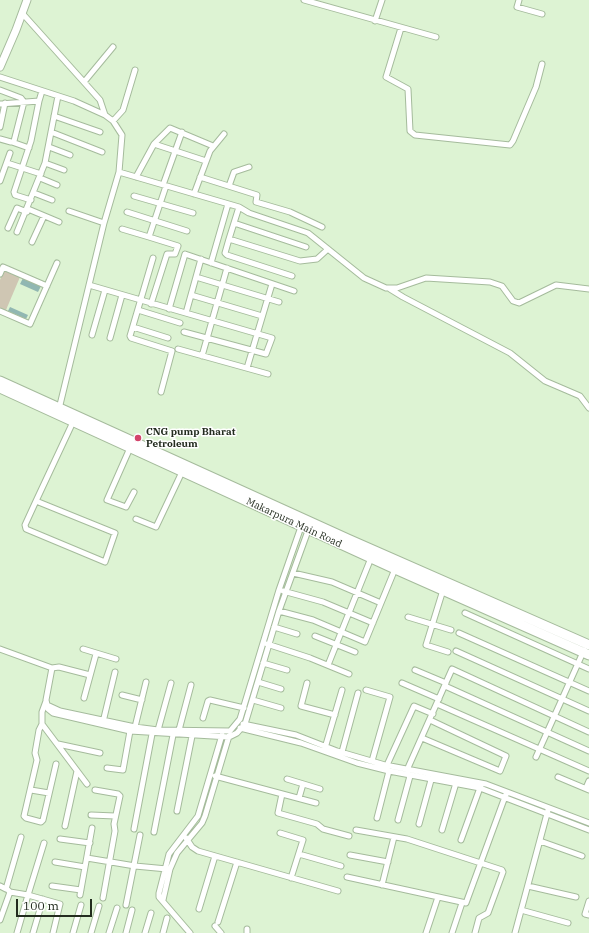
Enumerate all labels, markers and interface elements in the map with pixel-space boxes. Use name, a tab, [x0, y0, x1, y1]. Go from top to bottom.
place label: CNG pump Bharat Petroleum	[146, 426, 235, 450]
marker: CNG pump Bharat Petroleum	[133, 433, 143, 443]
street label: Makarpura Main Road	[244, 496, 344, 550]
scale bar	[18, 891, 94, 917]
text: 100 m	[23, 898, 59, 913]

